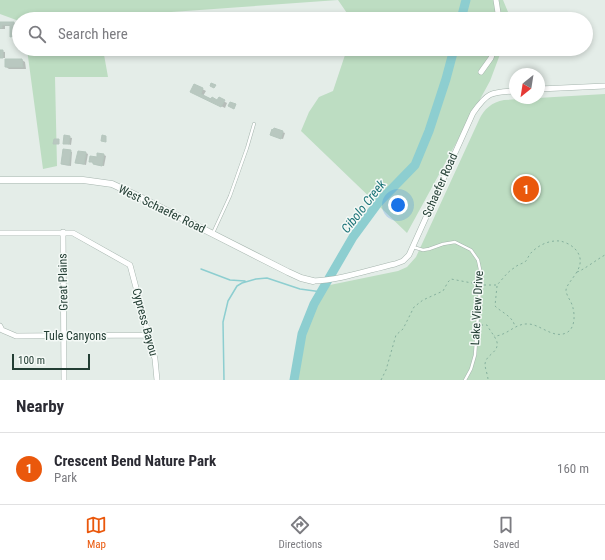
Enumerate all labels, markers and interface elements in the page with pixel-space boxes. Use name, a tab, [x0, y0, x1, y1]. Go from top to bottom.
search box	[12, 12, 593, 56]
icon: search	[26, 23, 48, 45]
text: Search here	[58, 25, 128, 43]
north arrow	[509, 68, 545, 104]
street label: Schaefer Road	[420, 151, 460, 219]
pin: 1	[513, 174, 539, 204]
water label: Cibolo Creek	[338, 177, 389, 236]
street label: West Schaefer Road	[116, 182, 208, 236]
your location	[388, 195, 408, 215]
street label: Great Plains	[55, 253, 71, 311]
street label: Lake View Drive	[468, 270, 486, 346]
street label: Cypress Bayou	[129, 287, 161, 358]
street label: Tule Canyons	[43, 329, 107, 343]
scale bar	[12, 352, 90, 371]
text: 100 m	[18, 354, 45, 367]
text: Nearby	[16, 396, 64, 416]
text: Crescent Bend Nature Park	[54, 452, 216, 470]
text: 1	[26, 461, 32, 476]
text: 160 m	[557, 461, 589, 476]
text: Park	[54, 470, 77, 485]
tab: Map	[85, 514, 107, 551]
tab: Directions	[278, 514, 322, 551]
tab: Saved	[493, 514, 520, 551]

